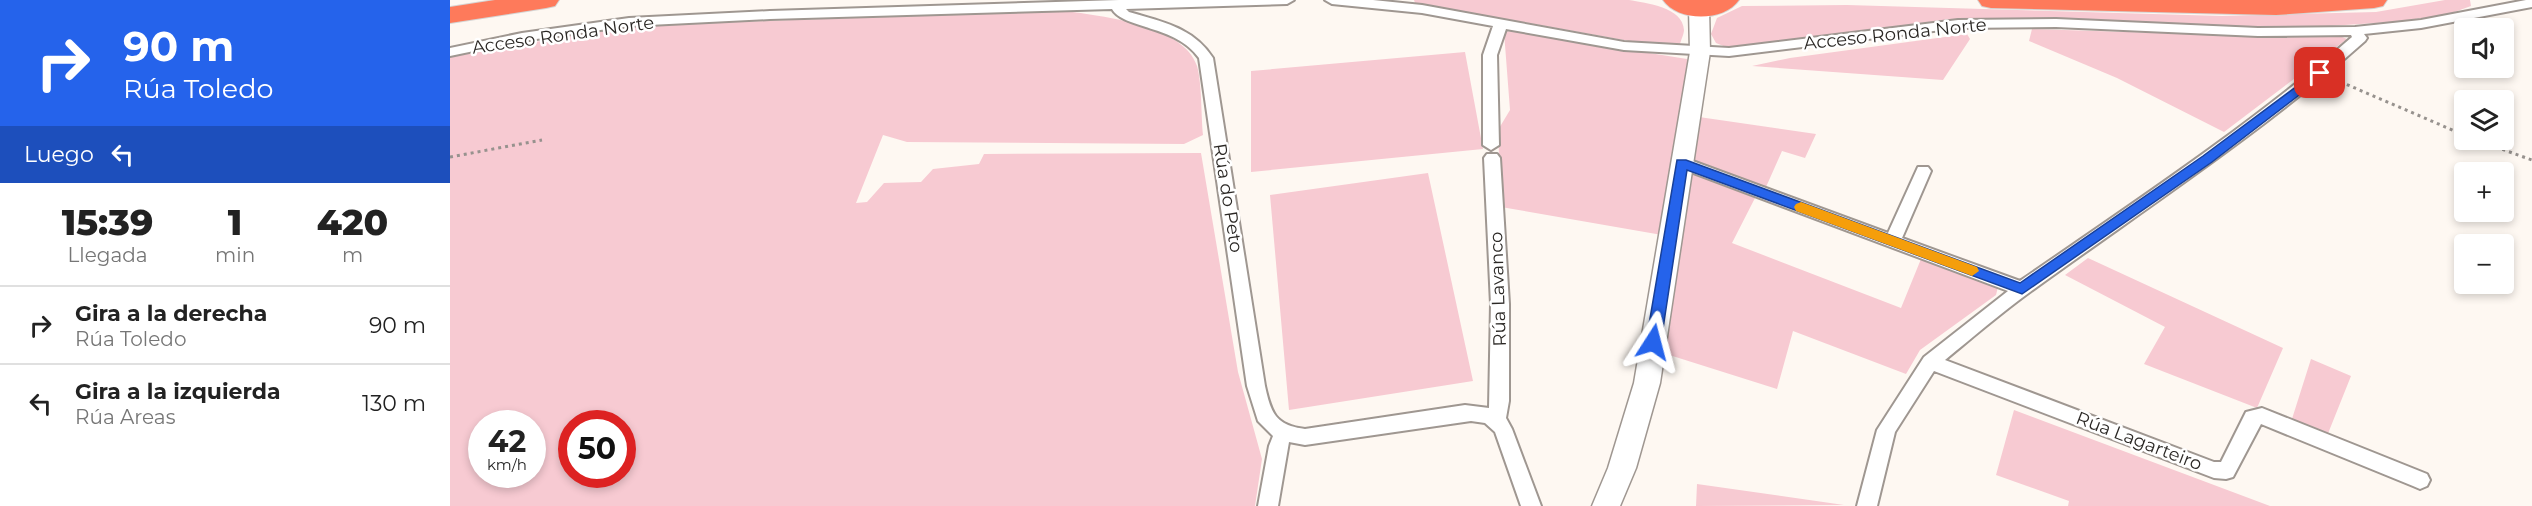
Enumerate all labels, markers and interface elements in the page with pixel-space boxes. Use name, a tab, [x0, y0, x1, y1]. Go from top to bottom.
street label: Acceso Ronda Norte	[471, 11, 656, 59]
street label: Acceso Ronda Norte	[1803, 13, 1988, 55]
map controls	[2454, 18, 2514, 294]
button: sound	[2454, 18, 2514, 78]
text: 90 m	[123, 20, 234, 72]
icon: right	[24, 24, 102, 102]
pin	[2294, 47, 2345, 98]
icon: arrive	[2303, 56, 2336, 89]
text: Rúa Toledo	[123, 72, 273, 105]
button: layers	[2454, 90, 2514, 150]
icon: left	[106, 138, 139, 171]
text: Luego	[24, 141, 94, 168]
street label: Rúa do Peto	[1208, 142, 1248, 254]
button: +	[2454, 162, 2514, 222]
text: 15:39	[62, 200, 153, 244]
text: 1	[228, 200, 242, 244]
text: 420	[317, 200, 388, 244]
street label: Rúa Lavanco	[1485, 231, 1511, 347]
button: −	[2454, 234, 2514, 294]
text: Llegada	[67, 243, 148, 267]
text: min	[215, 243, 255, 267]
text: m	[342, 243, 363, 267]
text: Gira a la derecha	[75, 300, 267, 327]
icon: right	[24, 309, 57, 342]
position arrow	[1621, 310, 1685, 374]
text: 90 m	[369, 312, 426, 339]
text: Rúa Toledo	[75, 327, 186, 351]
text: Gira a la izquierda	[75, 378, 281, 405]
icon: left	[24, 387, 57, 420]
text: 130 m	[362, 390, 426, 417]
text: Rúa Areas	[75, 405, 175, 429]
street label: Rúa Lagarteiro	[2073, 407, 2205, 475]
speed limit sign: 50	[558, 410, 636, 488]
text: 42	[488, 423, 526, 460]
text: km/h	[487, 455, 527, 474]

